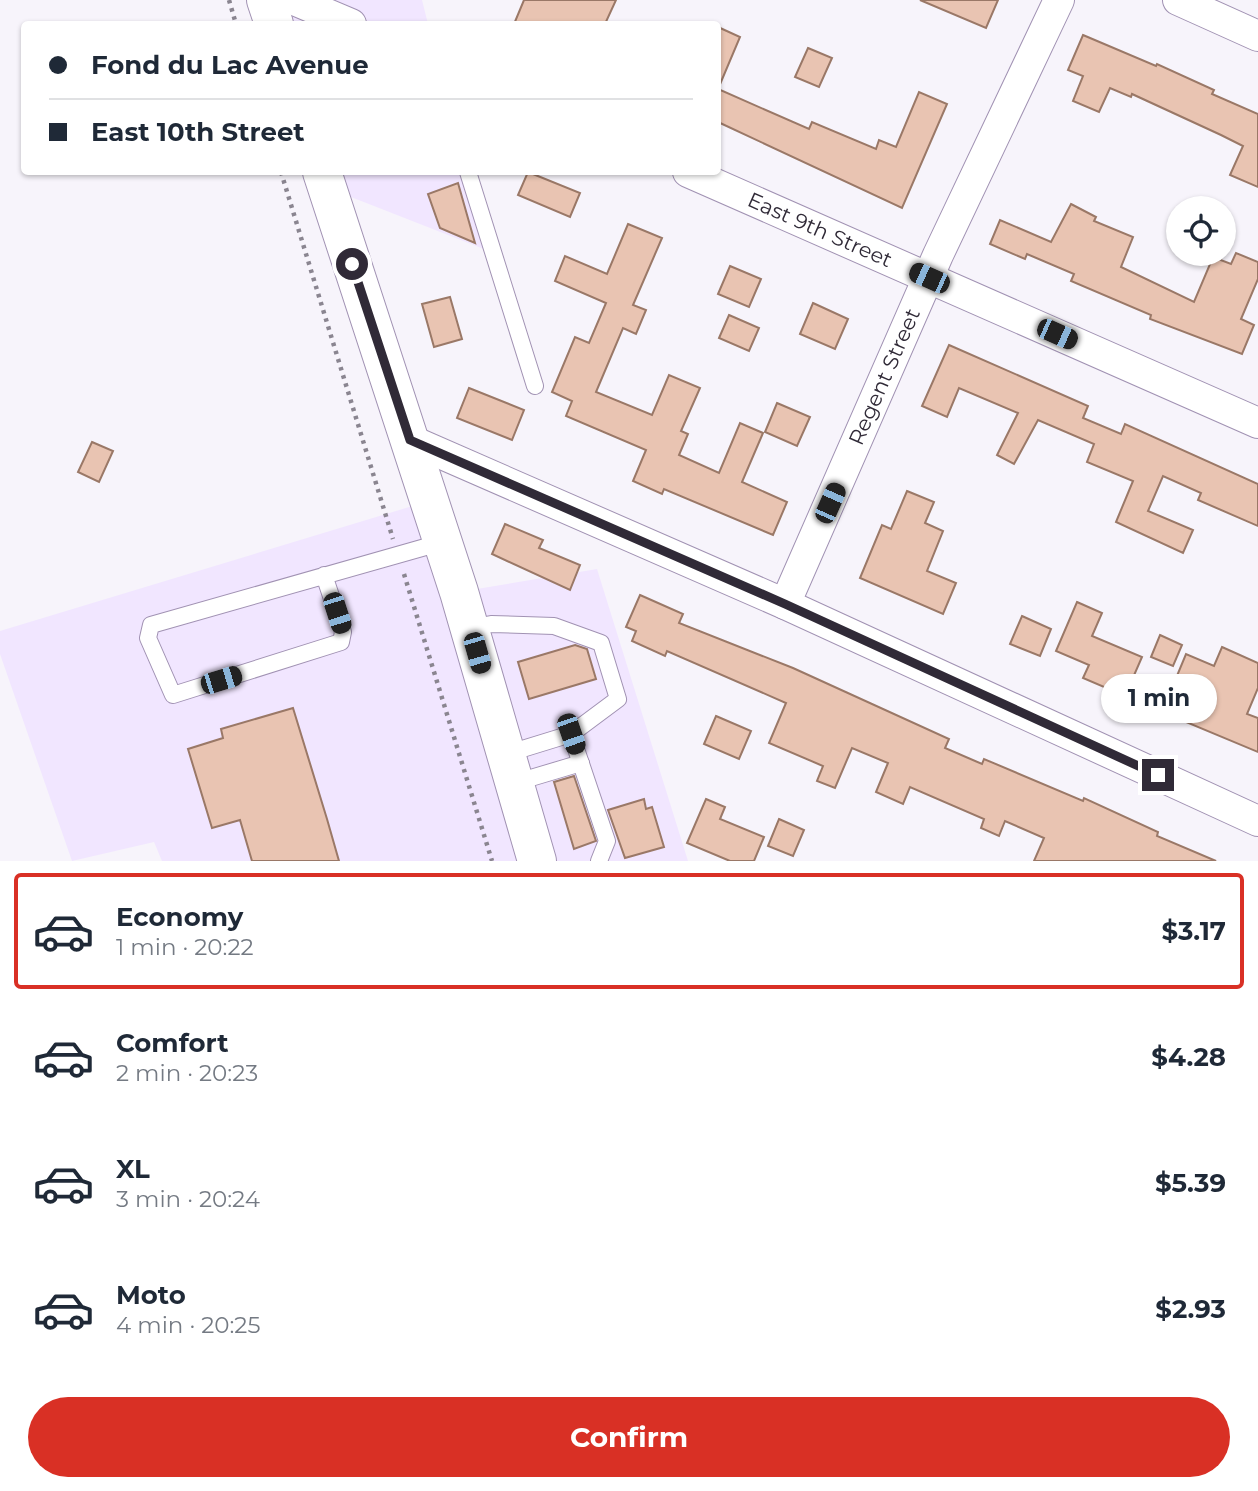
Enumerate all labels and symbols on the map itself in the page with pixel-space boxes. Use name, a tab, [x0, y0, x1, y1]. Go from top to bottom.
street label: East 9th Street	[744, 187, 896, 272]
route start	[336, 248, 368, 280]
car	[906, 260, 953, 296]
street label: Regent Street	[843, 304, 925, 449]
car	[1034, 316, 1081, 352]
car	[812, 480, 849, 526]
car	[321, 590, 354, 636]
car	[462, 630, 493, 676]
car	[198, 664, 245, 696]
callout: 1 min	[1100, 674, 1216, 722]
car	[555, 711, 588, 757]
route end	[1142, 759, 1174, 791]

